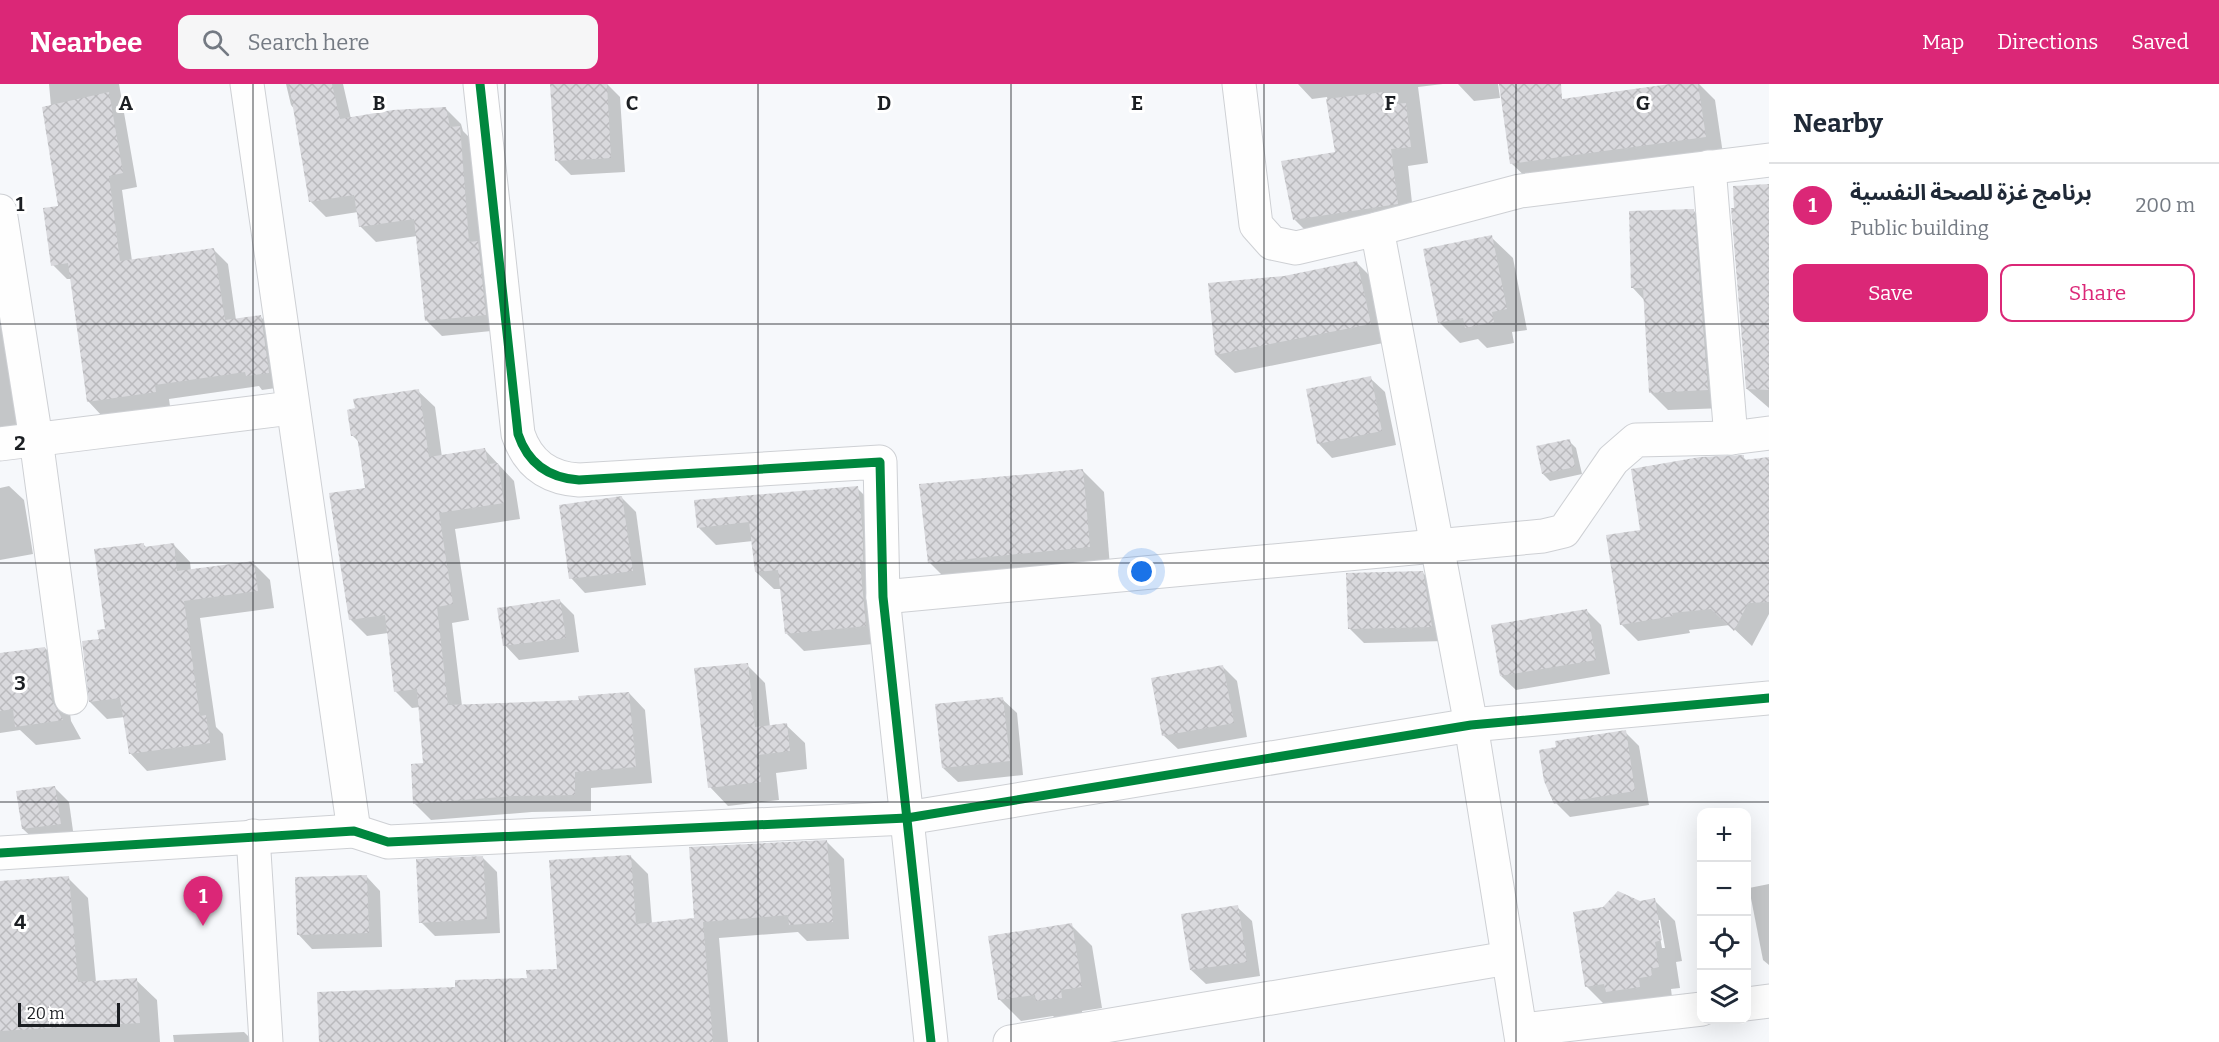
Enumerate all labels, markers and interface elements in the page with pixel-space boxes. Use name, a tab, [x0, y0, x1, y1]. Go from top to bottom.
search box	[178, 15, 598, 69]
text: Nearbee	[30, 26, 142, 59]
icon: search	[199, 26, 232, 59]
text: Search here	[247, 29, 370, 56]
text: Map	[1922, 29, 1964, 55]
text: Directions	[1997, 29, 2098, 55]
text: Saved	[2131, 29, 2189, 55]
text: A	[119, 91, 134, 115]
text: B	[373, 91, 386, 115]
text: C	[626, 91, 638, 115]
text: D	[877, 91, 891, 115]
text: E	[1131, 91, 1143, 115]
text: F	[1384, 91, 1396, 115]
text: G	[1636, 91, 1650, 115]
text: Nearby	[1793, 108, 1883, 139]
text: برنامج غزة للصحة النفسية	[1850, 179, 2092, 206]
text: 1	[16, 192, 25, 216]
text: 1	[1808, 193, 1817, 217]
text: 200 m	[2135, 193, 2195, 217]
text: Public building	[1850, 216, 1989, 240]
button: Save	[1793, 264, 1988, 322]
button: Share	[2000, 264, 2195, 322]
text: 2	[14, 431, 26, 455]
your location	[1127, 557, 1156, 586]
text: 3	[14, 671, 26, 695]
map controls	[1697, 808, 1751, 1024]
button: +	[1697, 808, 1751, 862]
button: −	[1697, 862, 1751, 916]
pin: 1	[184, 876, 222, 926]
text: 4	[14, 910, 26, 934]
button: locate	[1697, 916, 1751, 970]
button: layers	[1697, 970, 1751, 1024]
scale bar	[18, 1000, 120, 1028]
text: 20 m	[27, 1004, 64, 1023]

